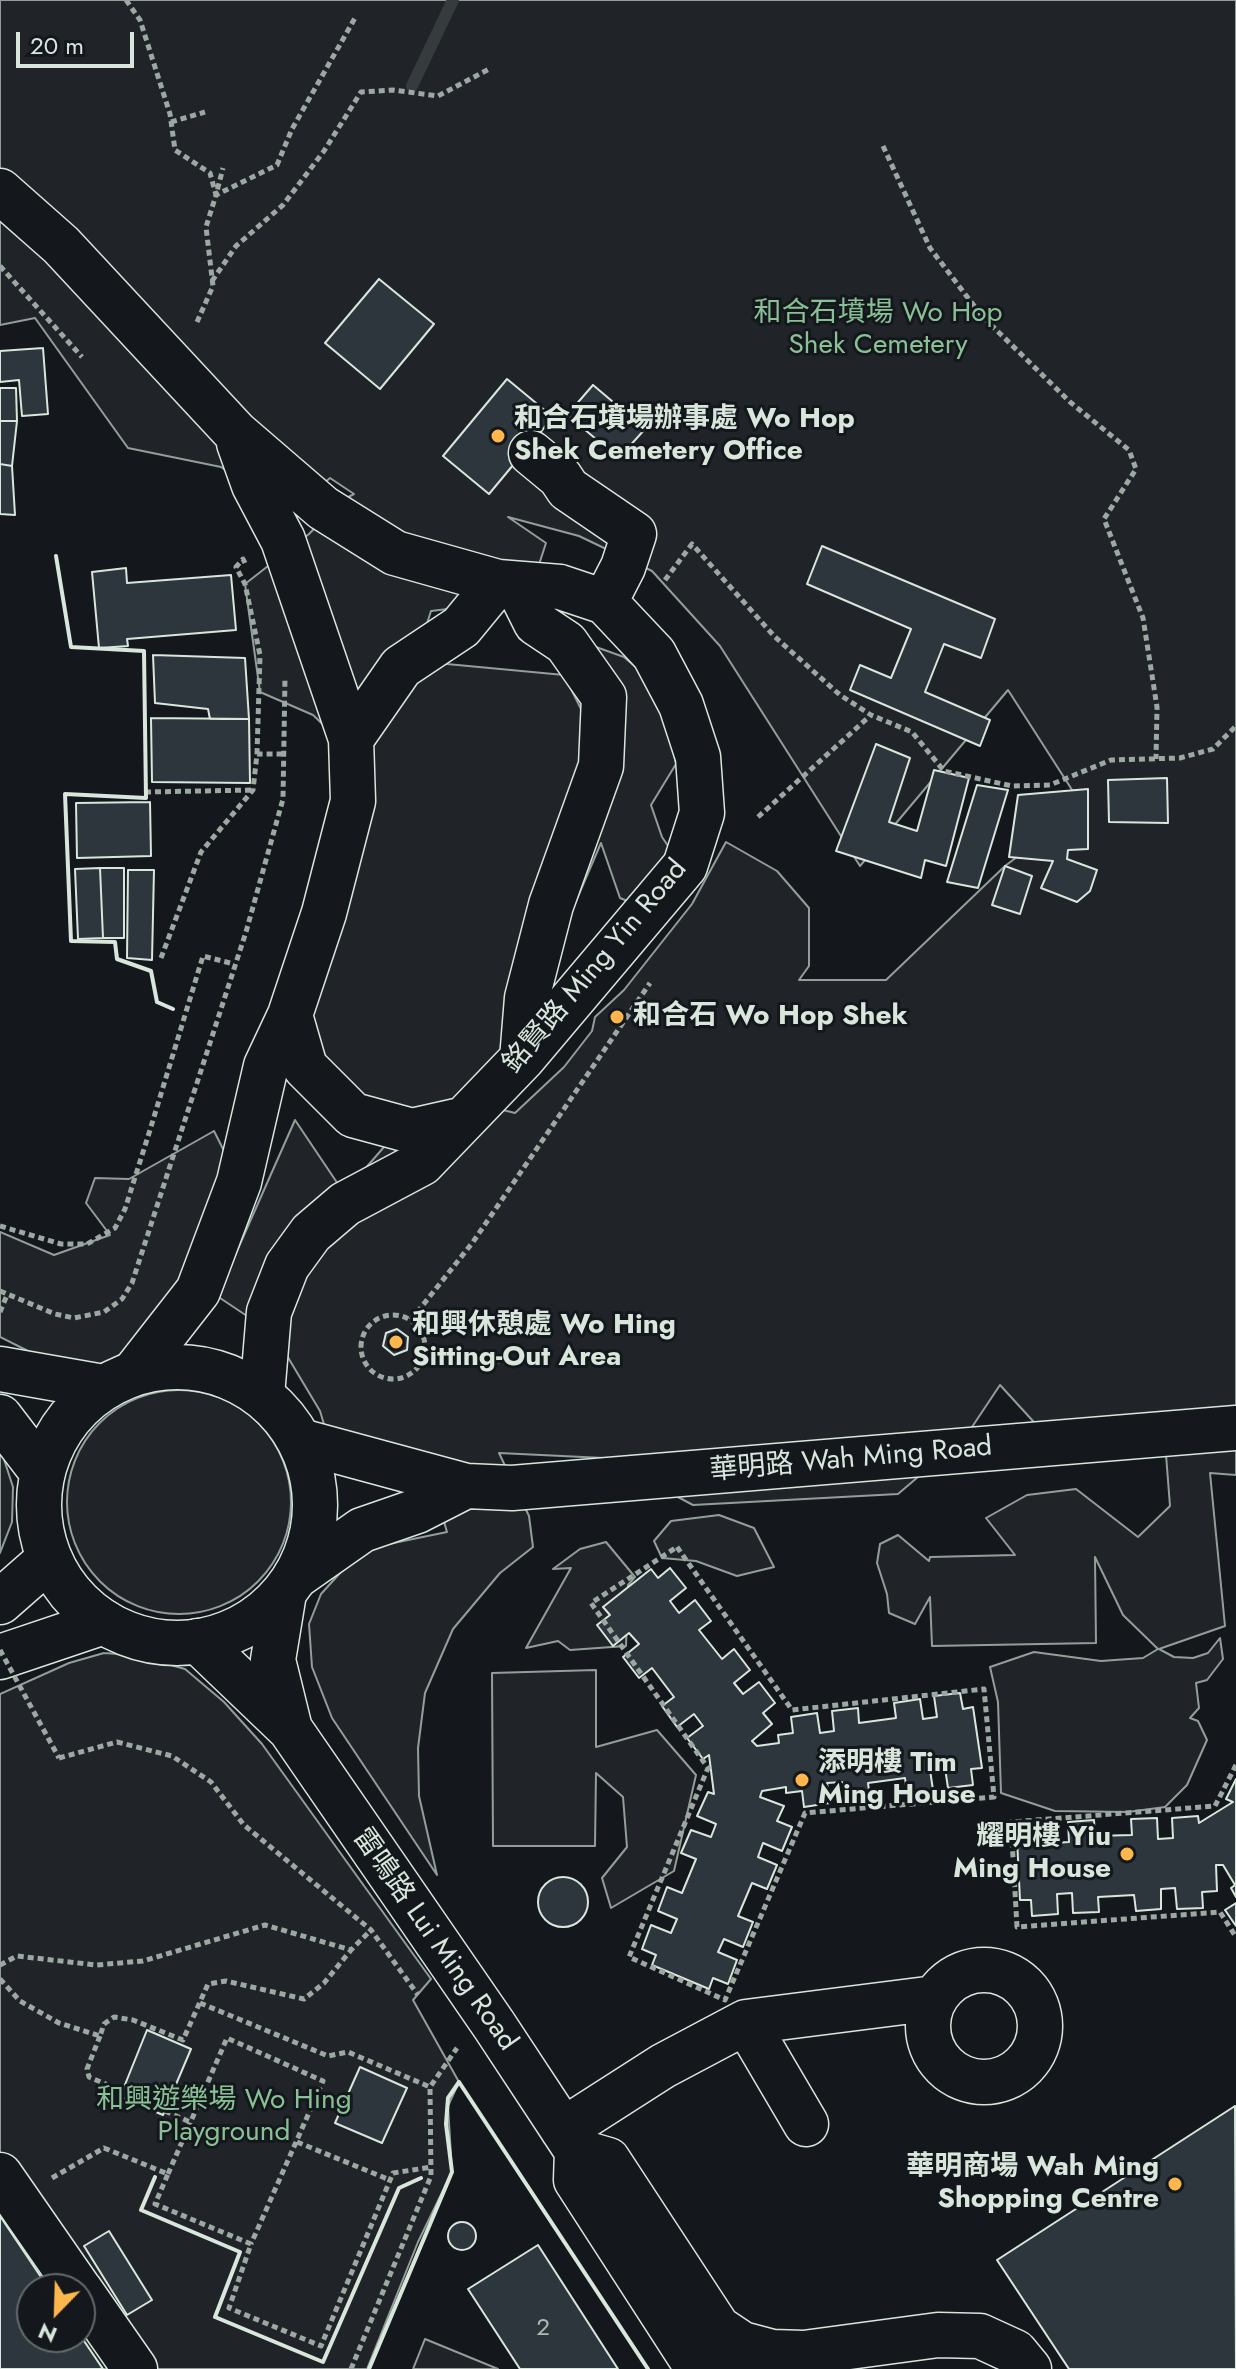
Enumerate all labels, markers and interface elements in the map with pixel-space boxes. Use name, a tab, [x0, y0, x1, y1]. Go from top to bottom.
scale bar	[20, 16, 138, 66]
text: 20 m	[30, 28, 84, 63]
park label: 和合石墳場 Wo Hop Shek Cemetery	[754, 297, 1002, 363]
place label: 和合石墳場辦事處 Wo Hop Shek Cemetery Office	[514, 403, 855, 469]
marker: 和合石墳場辦事處 Wo Hop Shek Cemetery Office	[489, 427, 507, 445]
street label: 銘賢路 Ming Yin Road	[497, 854, 695, 1080]
place label: 和合石 Wo Hop Shek	[633, 1000, 908, 1034]
marker: 和合石 Wo Hop Shek	[608, 1008, 626, 1026]
place label: 和興休憩處 Wo Hing Sitting-Out Area	[412, 1309, 676, 1375]
marker: 和興休憩處 Wo Hing Sitting-Out Area	[387, 1333, 405, 1351]
street label: 華明路 Wah Ming Road	[708, 1431, 994, 1489]
place label: 添明樓 Tim Ming House	[818, 1747, 976, 1813]
marker: 添明樓 Tim Ming House	[793, 1771, 811, 1789]
place label: 耀明樓 Yiu Ming House	[953, 1821, 1111, 1887]
street label: 雷鳴路 Lui Ming Road	[344, 1822, 524, 2058]
marker: 耀明樓 Yiu Ming House	[1118, 1845, 1136, 1863]
park label: 和興遊樂場 Wo Hing Playground	[96, 2084, 352, 2150]
place label: 華明商場 Wah Ming Shopping Centre	[906, 2151, 1159, 2217]
marker: 華明商場 Wah Ming Shopping Centre	[1166, 2175, 1184, 2193]
north arrow	[16, 2273, 96, 2353]
text: N	[33, 2315, 62, 2351]
house number: 2	[536, 2315, 550, 2343]

